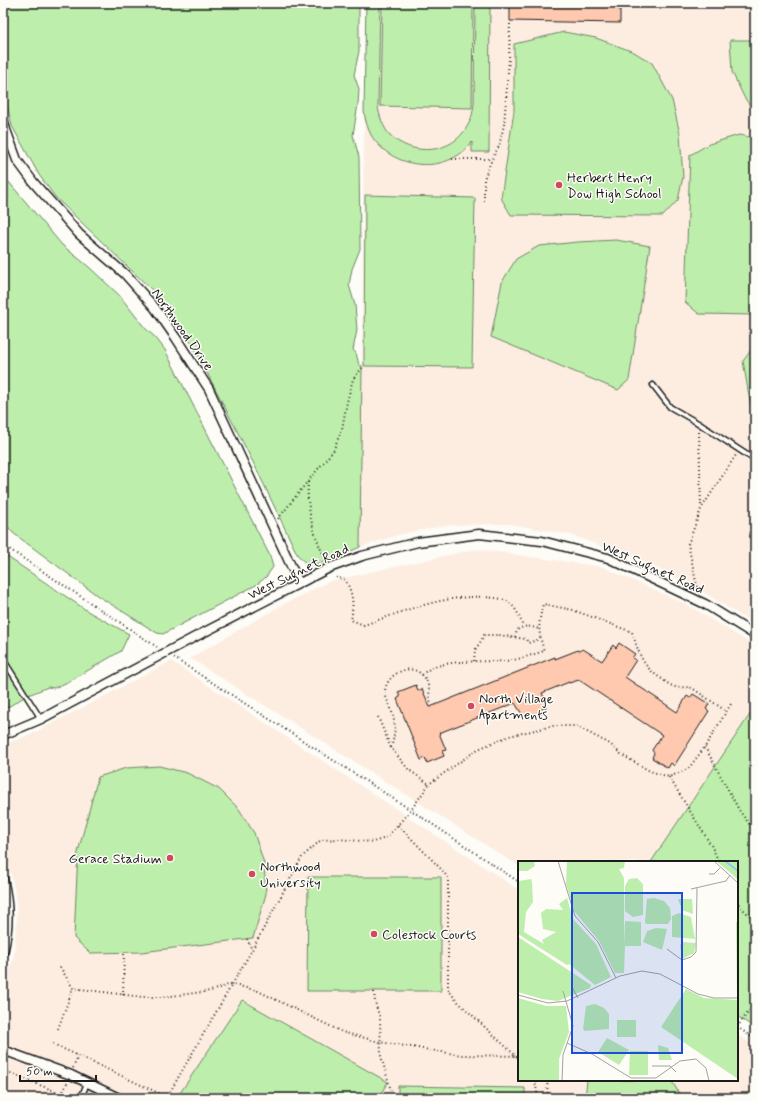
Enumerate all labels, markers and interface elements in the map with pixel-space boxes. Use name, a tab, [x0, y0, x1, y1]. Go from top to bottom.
place label: Herbert Henry Dow High School	[567, 169, 661, 203]
marker: Herbert Henry Dow High School	[554, 180, 564, 190]
street label: Northwood Drive	[147, 285, 217, 374]
street label: West Sugnet Road	[598, 537, 707, 600]
street label: West Sugnet Road	[245, 540, 353, 606]
place label: North Village Apartments	[479, 690, 554, 725]
marker: North Village Apartments	[466, 701, 476, 711]
place label: Gerace Stadium	[68, 850, 162, 868]
marker: Gerace Stadium	[165, 853, 175, 863]
place label: Northwood University	[260, 858, 321, 892]
inset map	[518, 861, 738, 1081]
marker: Northwood University	[247, 869, 257, 879]
place label: Colestock Courts	[382, 926, 477, 944]
marker: Colestock Courts	[369, 929, 379, 939]
scale bar	[20, 1057, 96, 1083]
text: 50 m	[26, 1064, 53, 1080]

